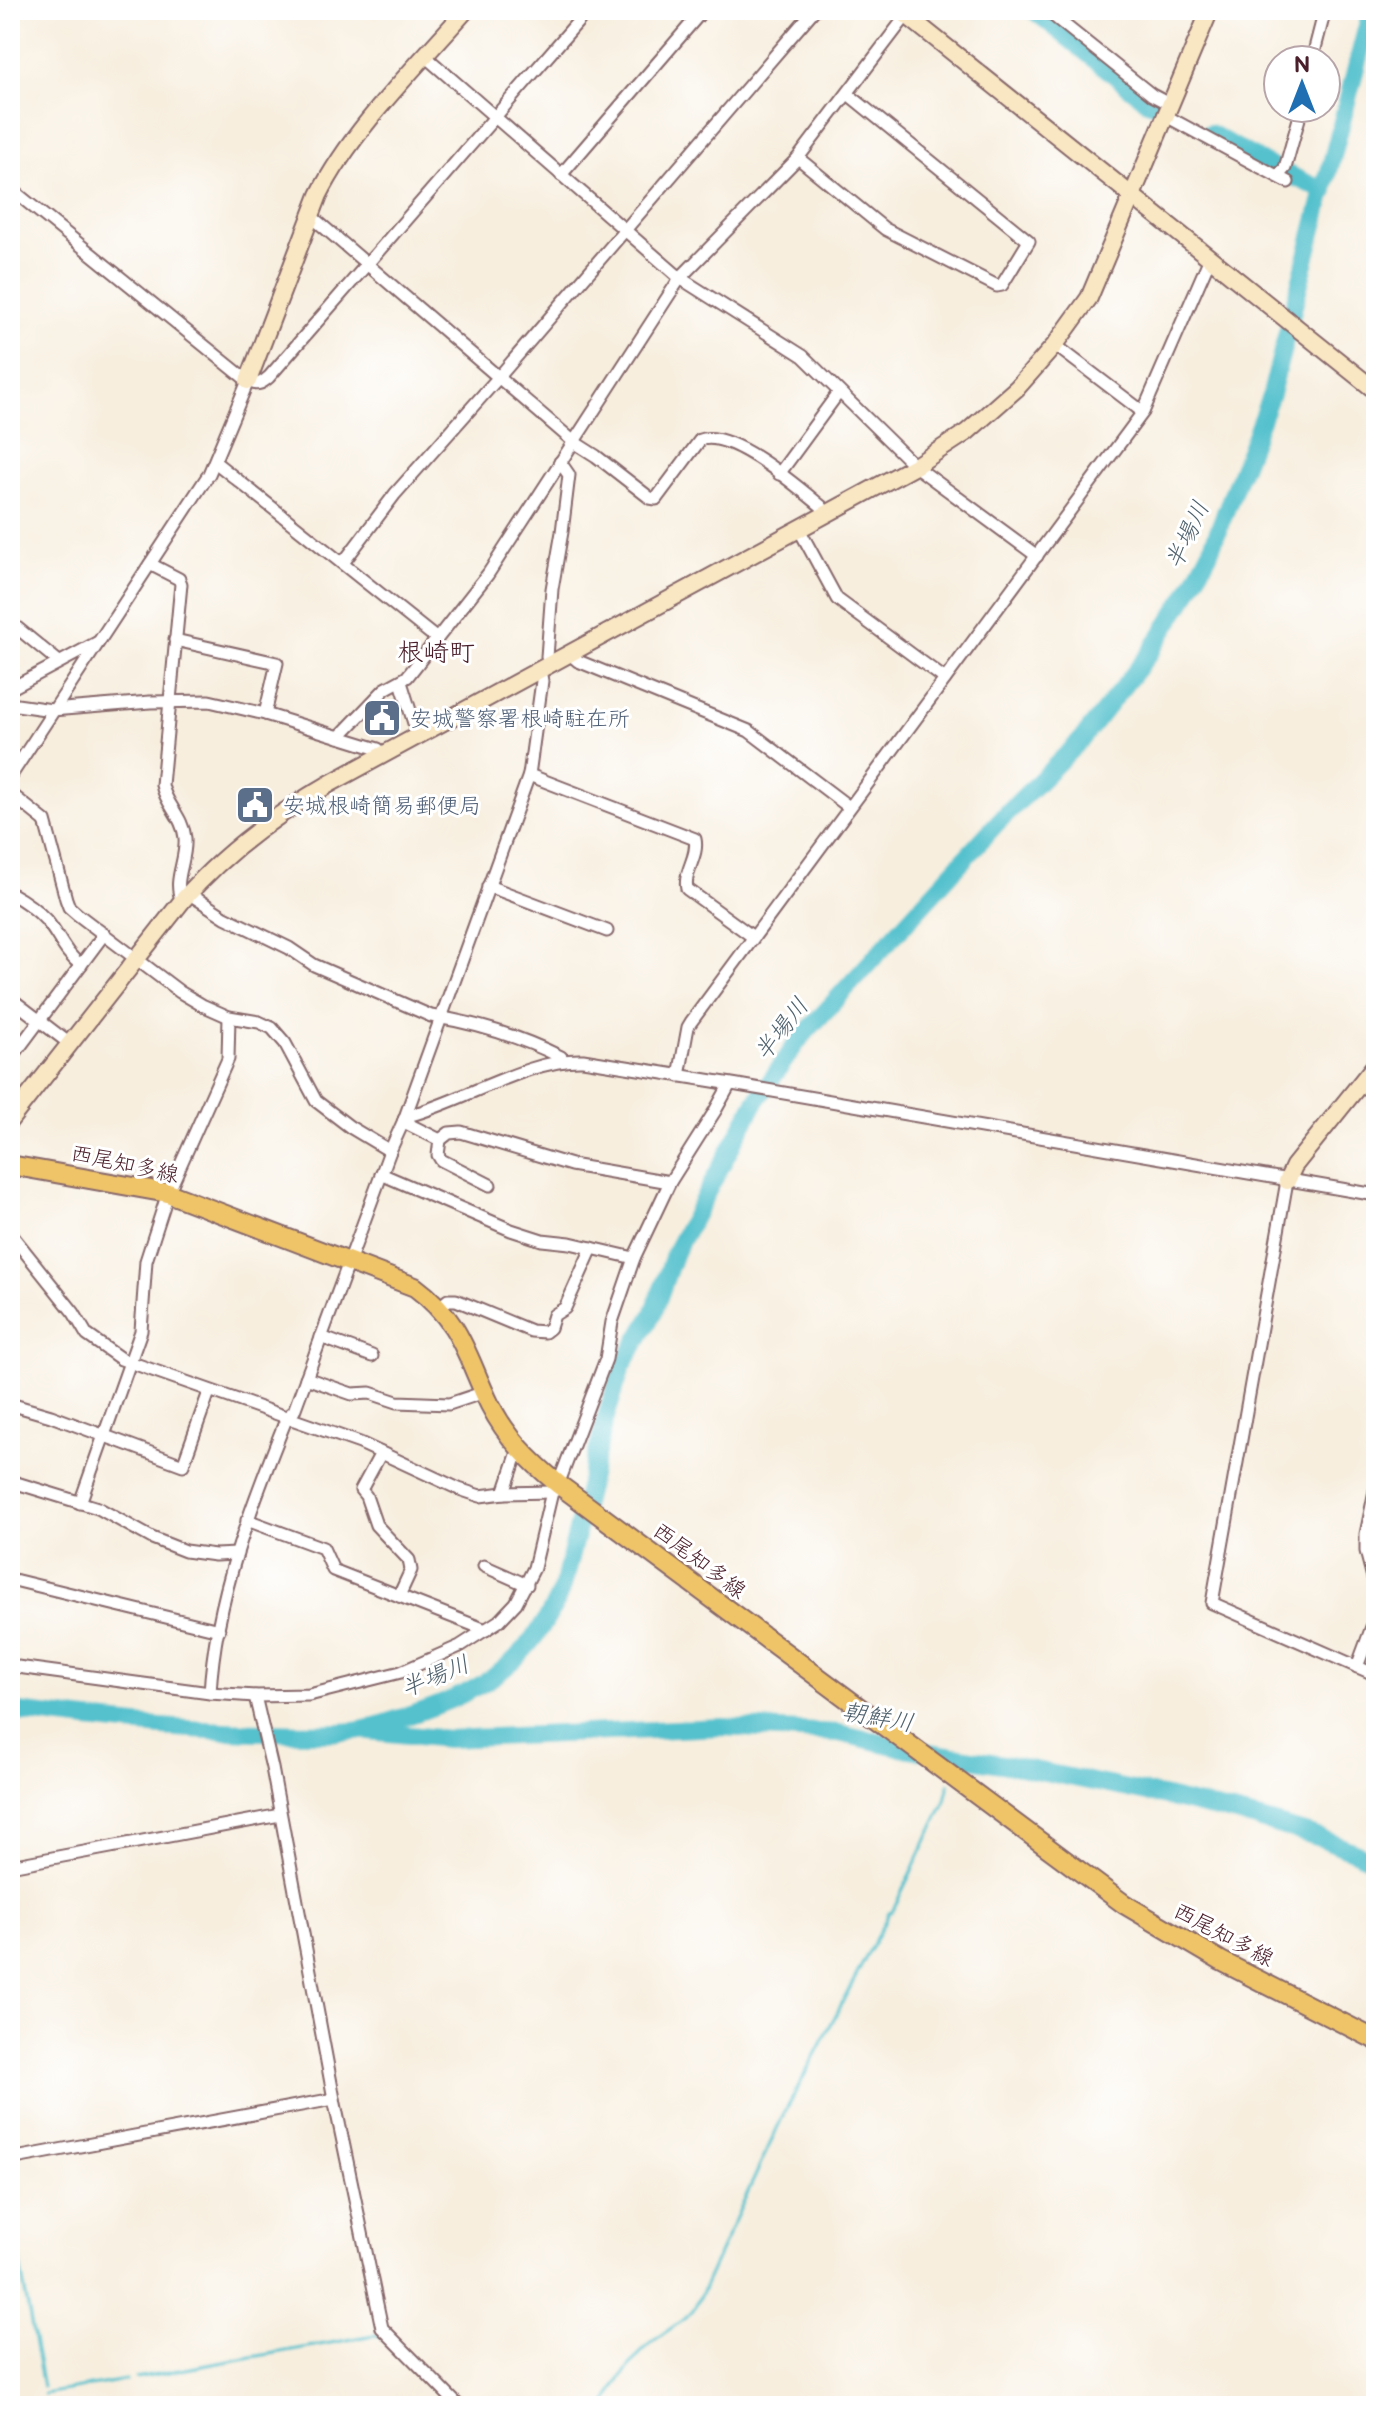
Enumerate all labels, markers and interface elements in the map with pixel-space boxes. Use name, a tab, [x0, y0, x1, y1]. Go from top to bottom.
north arrow	[1262, 44, 1342, 124]
text: N	[1294, 52, 1310, 79]
water label: 半場川	[1159, 496, 1216, 574]
district label: 根崎町	[397, 638, 475, 669]
public building icon: 安城警察署根崎駐在所	[361, 697, 403, 739]
place label: 安城警察署根崎駐在所	[410, 706, 630, 733]
public building icon: 安城根崎簡易郵便局	[234, 784, 276, 826]
place label: 安城根崎簡易郵便局	[283, 793, 481, 820]
water label: 半場川	[748, 992, 815, 1067]
street label: 西尾知多線	[68, 1140, 181, 1189]
street label: 西尾知多線	[647, 1517, 751, 1605]
water label: 半場川	[396, 1650, 474, 1703]
water label: 朝鮮川	[840, 1697, 916, 1738]
street label: 西尾知多線	[1168, 1898, 1278, 1973]

